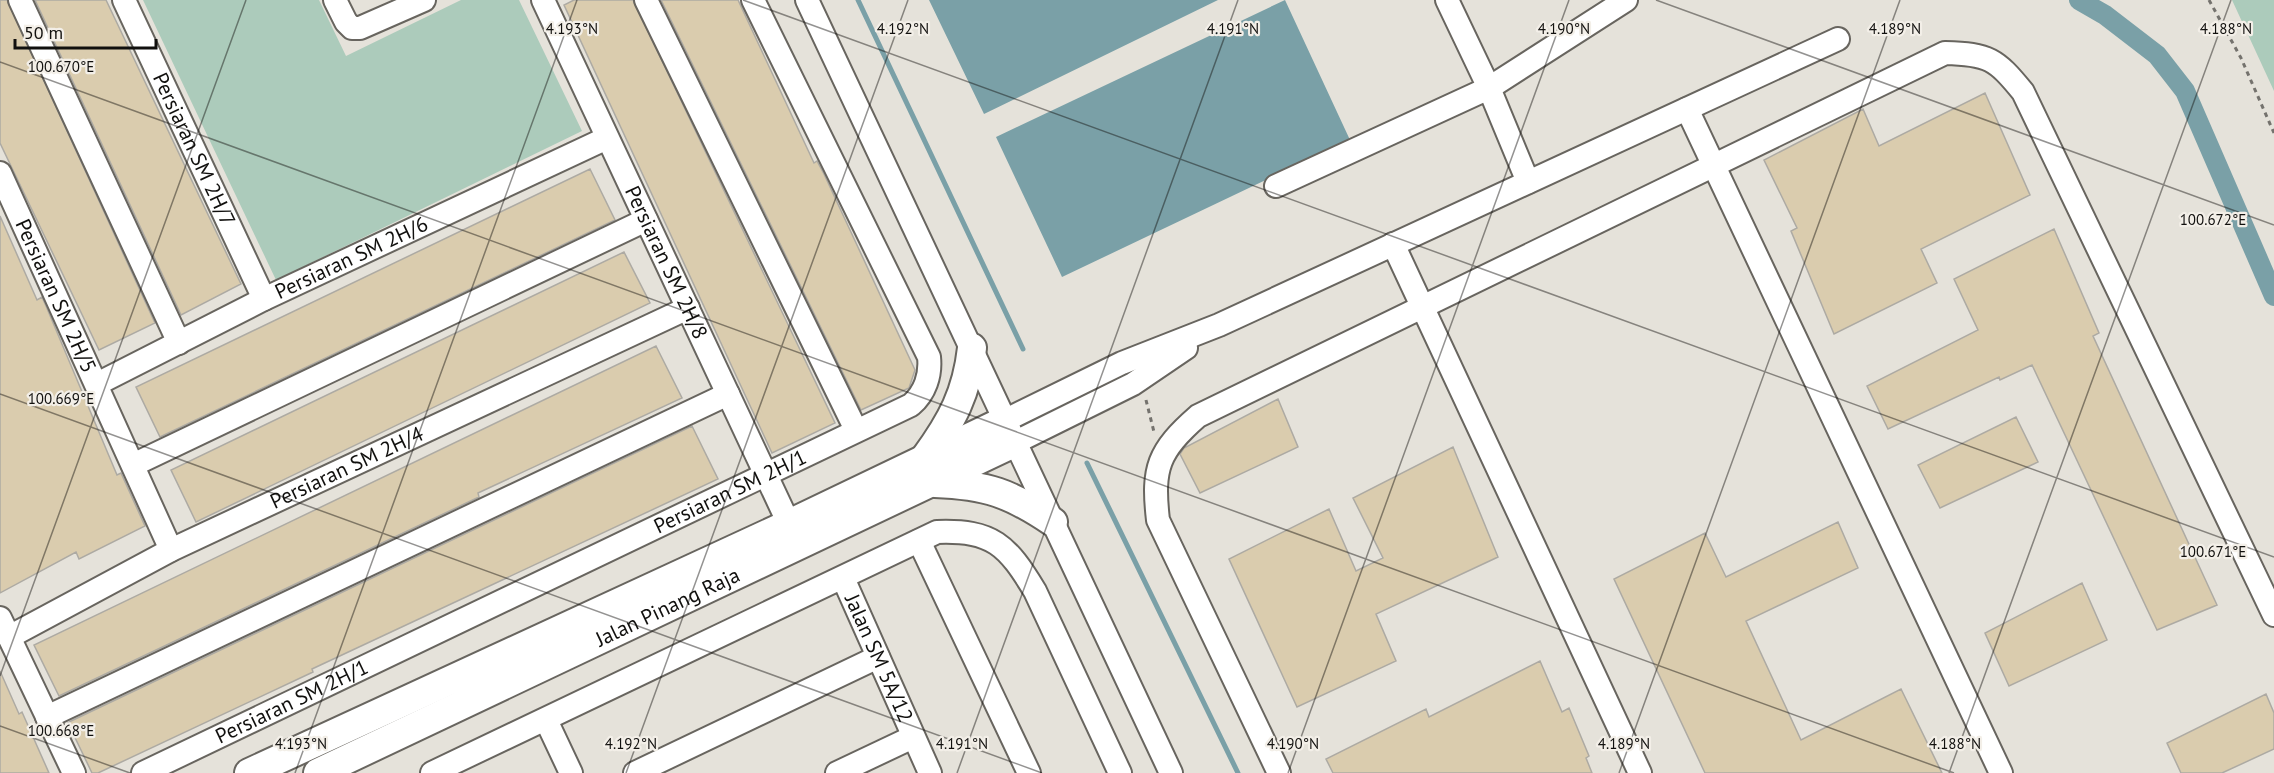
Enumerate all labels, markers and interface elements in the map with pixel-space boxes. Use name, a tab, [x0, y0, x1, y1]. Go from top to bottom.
scale bar	[15, 12, 156, 50]
text: 4.193°N	[546, 19, 598, 38]
text: 4.192°N	[877, 19, 929, 38]
text: 4.191°N	[1207, 19, 1259, 38]
text: 4.190°N	[1538, 19, 1590, 38]
text: 4.189°N	[1869, 19, 1921, 38]
text: 4.188°N	[2200, 19, 2252, 38]
text: 50 m	[24, 21, 63, 44]
text: 100.670°E	[28, 57, 94, 76]
street label: Persiaran SM 2H/7	[147, 68, 242, 230]
street label: Persiaran SM 2H/8	[619, 181, 714, 343]
street label: Persiaran SM 2H/6	[270, 210, 432, 305]
text: 100.672°E	[2180, 210, 2246, 229]
street label: Persiaran SM 2H/5	[10, 214, 103, 377]
text: 100.669°E	[28, 389, 94, 408]
street label: Persiaran SM 2H/4	[266, 420, 428, 515]
street label: Persiaran SM 2H/1	[649, 443, 811, 539]
text: 100.671°E	[2180, 542, 2246, 561]
street label: Jalan Pinang Raja	[590, 561, 744, 653]
street label: Jalan SM 5A/12	[839, 589, 920, 727]
street label: Persiaran SM 2H/1	[211, 653, 372, 749]
text: 100.668°E	[28, 721, 94, 740]
text: 4.193°N	[275, 734, 327, 753]
text: 4.192°N	[605, 734, 657, 753]
text: 4.191°N	[936, 734, 988, 753]
text: 4.190°N	[1267, 734, 1319, 753]
text: 4.189°N	[1598, 734, 1650, 753]
text: 4.188°N	[1929, 734, 1981, 753]

